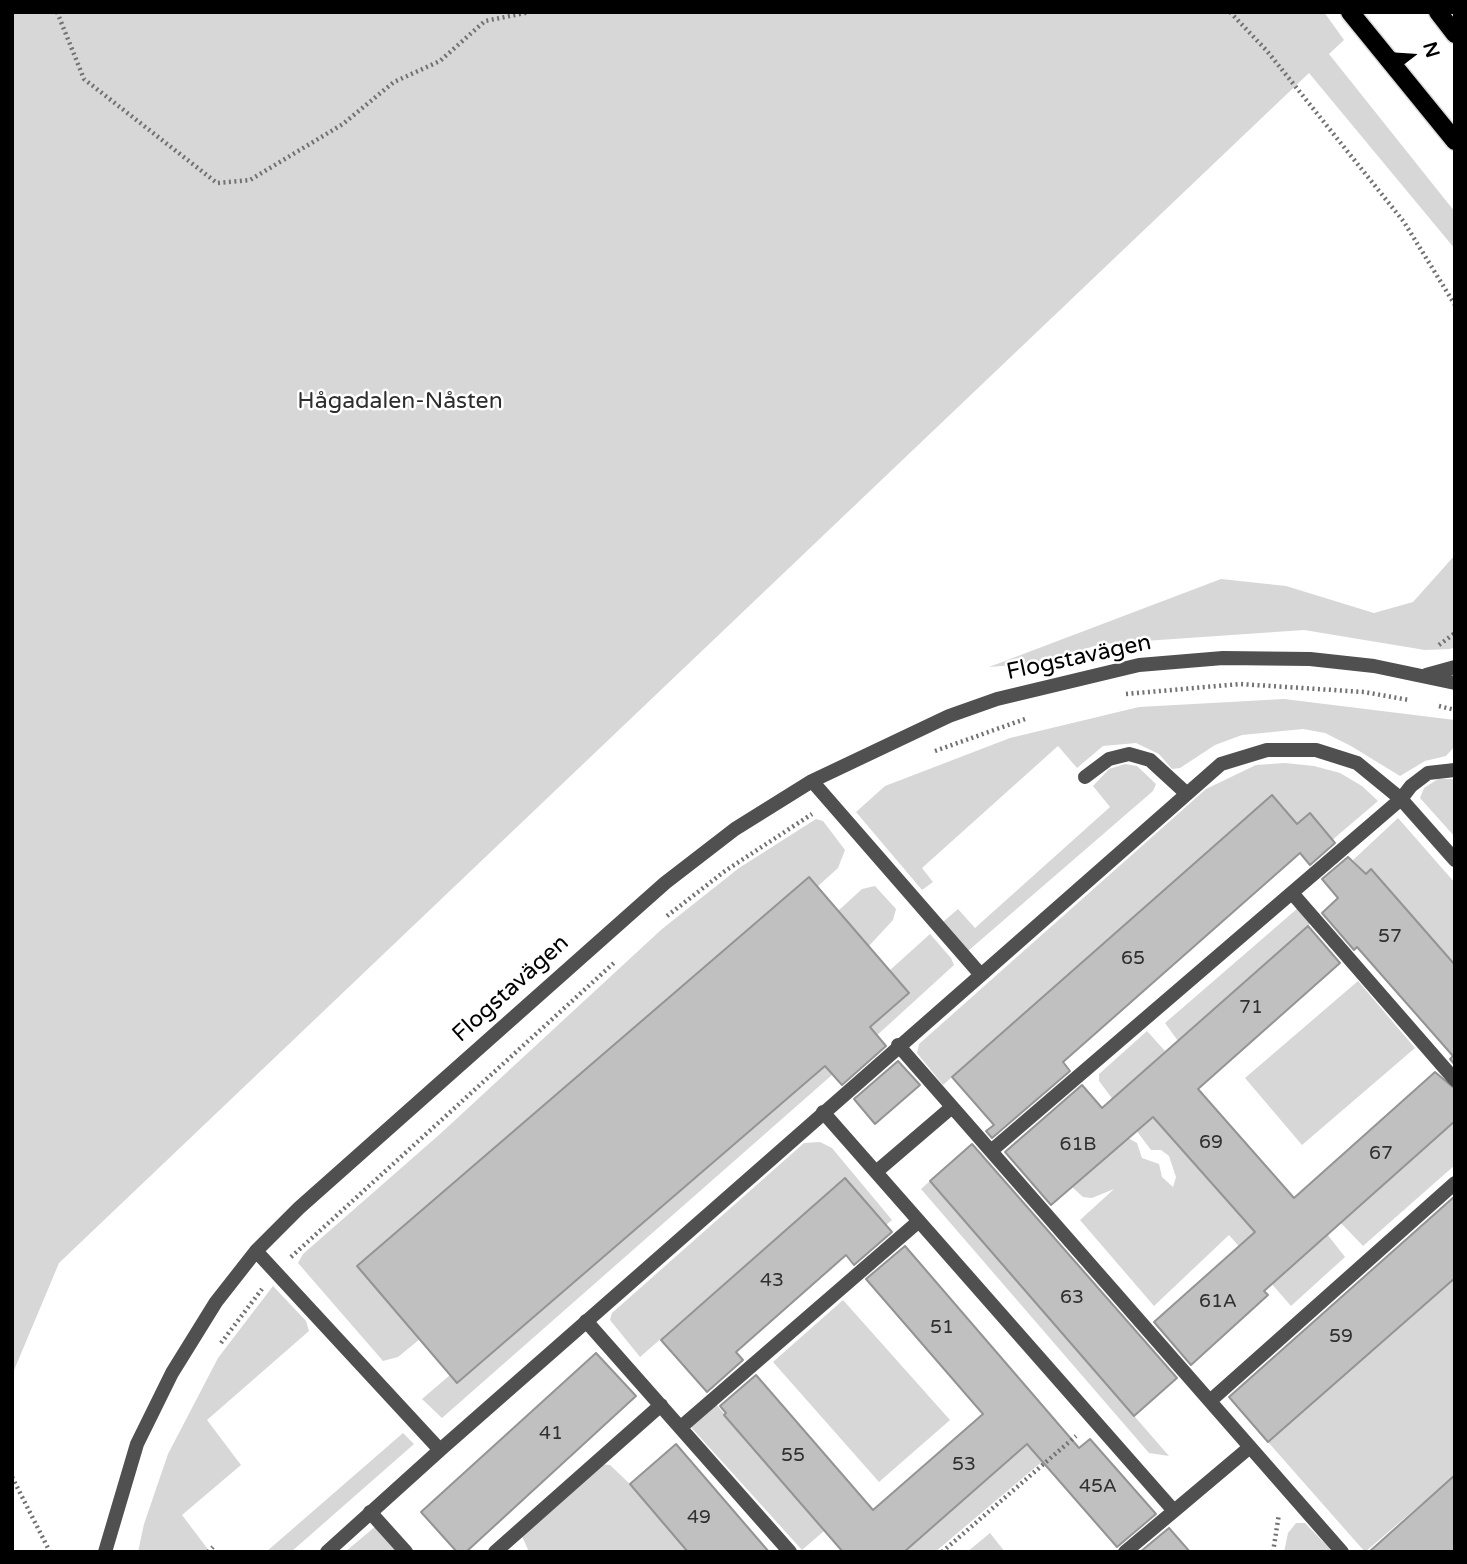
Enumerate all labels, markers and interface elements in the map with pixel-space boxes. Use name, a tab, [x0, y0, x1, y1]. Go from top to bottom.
north arrow	[1376, 21, 1446, 91]
text: N	[1418, 39, 1444, 60]
park label: Hågadalen-Nåsten	[297, 388, 503, 416]
street label: Flogstavägen	[1004, 629, 1154, 687]
house number: 57	[1378, 926, 1402, 948]
street label: Flogstavägen	[447, 930, 575, 1048]
house number: 65	[1121, 948, 1145, 970]
house number: 71	[1239, 997, 1263, 1019]
house number: 69	[1199, 1132, 1223, 1154]
house number: 61B	[1059, 1134, 1097, 1156]
house number: 67	[1369, 1143, 1393, 1165]
house number: 43	[760, 1270, 784, 1292]
house number: 63	[1060, 1287, 1084, 1309]
house number: 61A	[1199, 1291, 1237, 1313]
house number: 51	[930, 1317, 954, 1339]
house number: 59	[1329, 1326, 1353, 1348]
house number: 41	[539, 1423, 563, 1445]
house number: 55	[781, 1445, 805, 1467]
house number: 53	[952, 1454, 976, 1476]
house number: 45A	[1079, 1476, 1117, 1498]
house number: 49	[687, 1507, 711, 1529]

